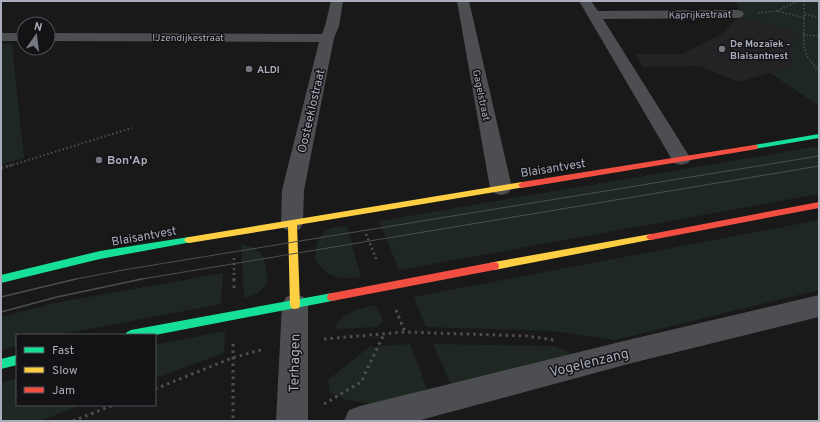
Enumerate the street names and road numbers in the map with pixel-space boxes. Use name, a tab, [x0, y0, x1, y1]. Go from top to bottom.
street label: Kaprijkestraat	[669, 8, 732, 23]
street label: IJzendijkestraat	[152, 32, 224, 45]
street label: Oosteeklostraat	[295, 68, 329, 155]
street label: Gagelstraat	[469, 69, 492, 122]
street label: Blaisantvest	[519, 156, 587, 182]
street label: Blaisantvest	[110, 223, 178, 251]
street label: Terhagen	[286, 333, 305, 393]
street label: Vogelenzang	[548, 345, 631, 382]

